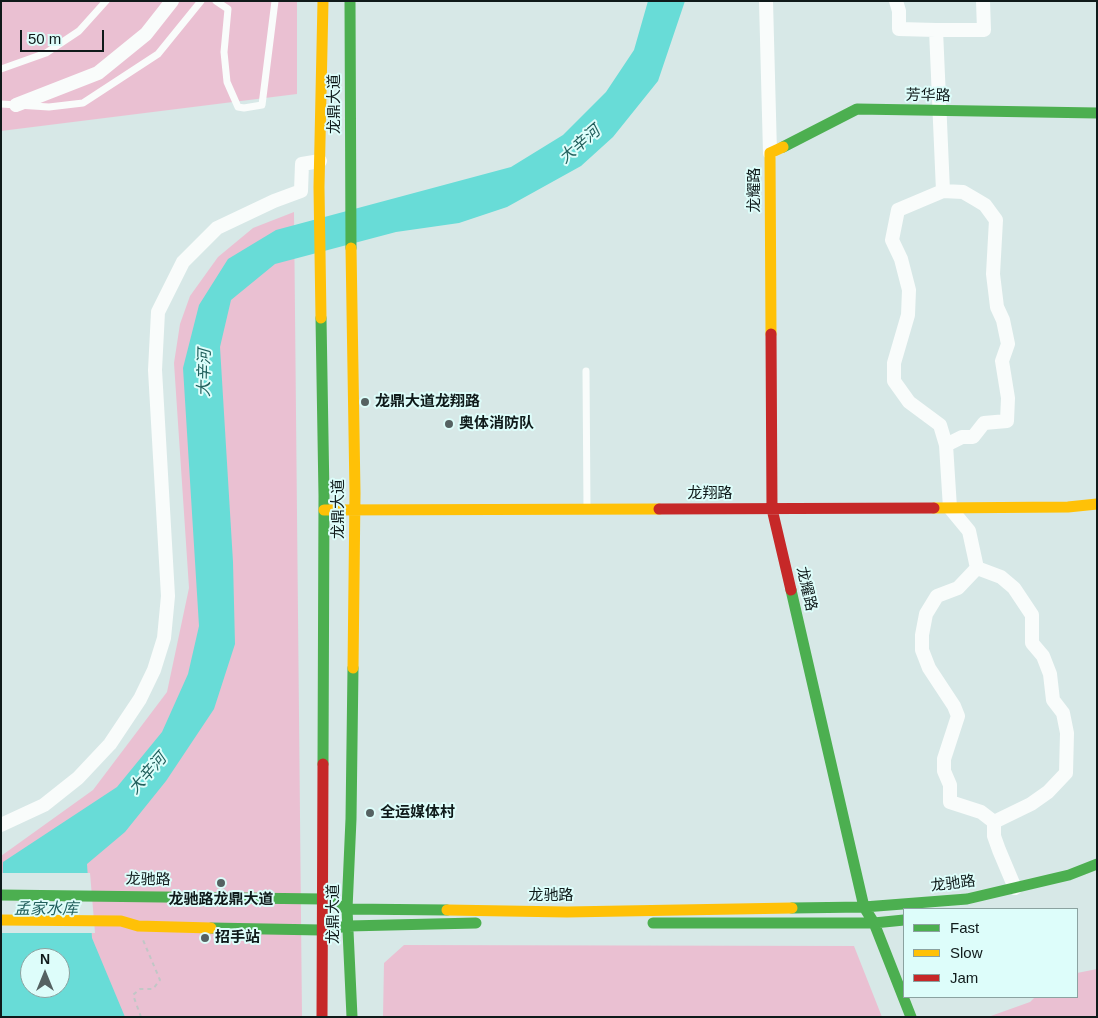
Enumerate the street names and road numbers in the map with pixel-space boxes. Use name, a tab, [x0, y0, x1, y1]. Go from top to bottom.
street label: 龙鼎大道	[326, 74, 344, 134]
street label: 芳华路	[905, 87, 951, 105]
street label: 龙耀路	[746, 168, 764, 212]
street label: 龙鼎大道	[330, 479, 348, 539]
street label: 龙翔路	[688, 485, 732, 503]
street label: 龙耀路	[792, 565, 820, 613]
street label: 龙驰路	[125, 871, 171, 889]
street label: 龙驰路	[930, 872, 976, 896]
street label: 龙鼎大道	[325, 884, 343, 944]
street label: 龙驰路	[529, 887, 573, 905]

